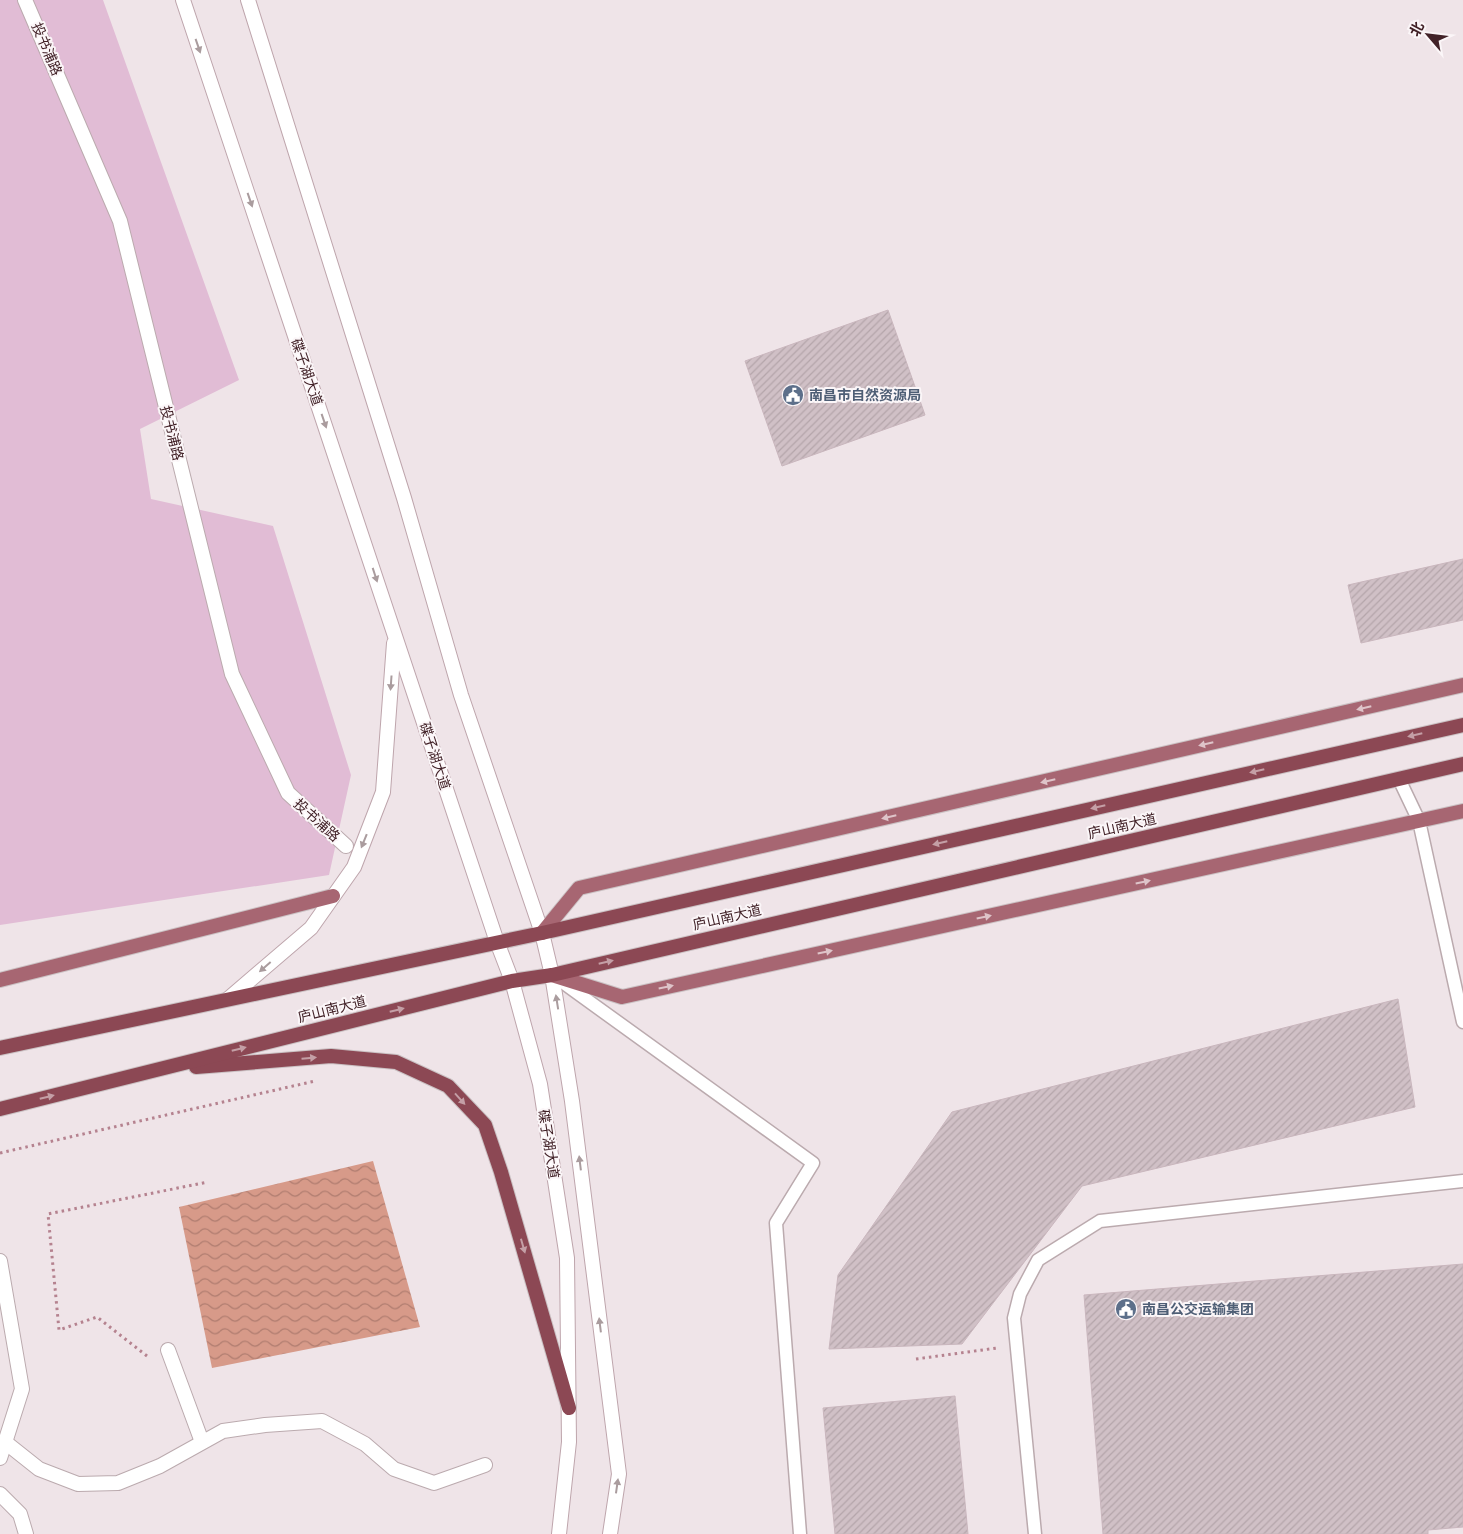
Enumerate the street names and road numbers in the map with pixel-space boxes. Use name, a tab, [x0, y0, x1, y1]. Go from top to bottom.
street label: 投书浦路	[29, 20, 65, 78]
street label: 碟子湖大道	[288, 336, 326, 408]
street label: 投书浦路	[157, 404, 187, 462]
street label: 碟子湖大道	[417, 720, 453, 792]
street label: 投书浦路	[291, 795, 343, 845]
street label: 庐山南大道	[1086, 810, 1158, 842]
street label: 庐山南大道	[691, 901, 763, 933]
street label: 庐山南大道	[296, 993, 368, 1025]
street label: 碟子湖大道	[536, 1108, 562, 1180]

